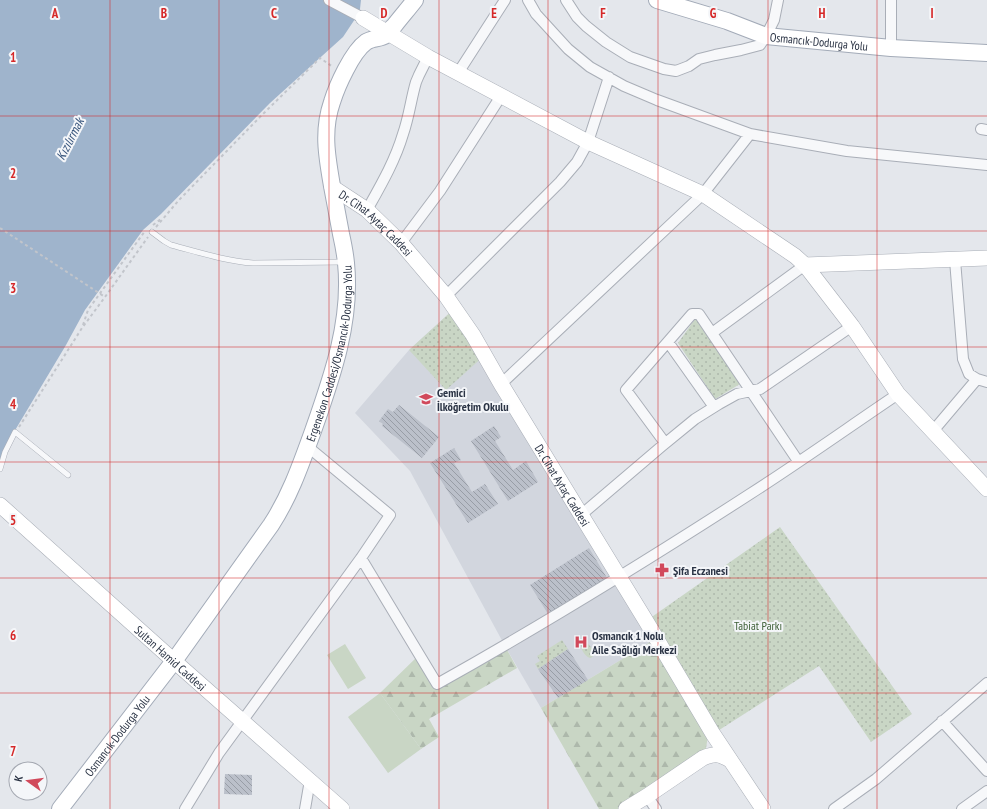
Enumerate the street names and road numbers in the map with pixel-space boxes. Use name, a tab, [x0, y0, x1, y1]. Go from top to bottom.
street label: Osmancık-Dodurga Yolu	[769, 29, 869, 53]
street label: Dr. Cihat Aytaç Caddesi	[336, 186, 416, 259]
street label: Ergenekon Caddesi/Osmancık-Dodurga Yolu	[302, 265, 355, 443]
street label: Dr. Cihat Aytaç Caddesi	[532, 441, 594, 529]
street label: Sultan Hamid Caddesi	[132, 622, 209, 694]
street label: Osmancık-Dodurga Yolu	[81, 692, 153, 779]

